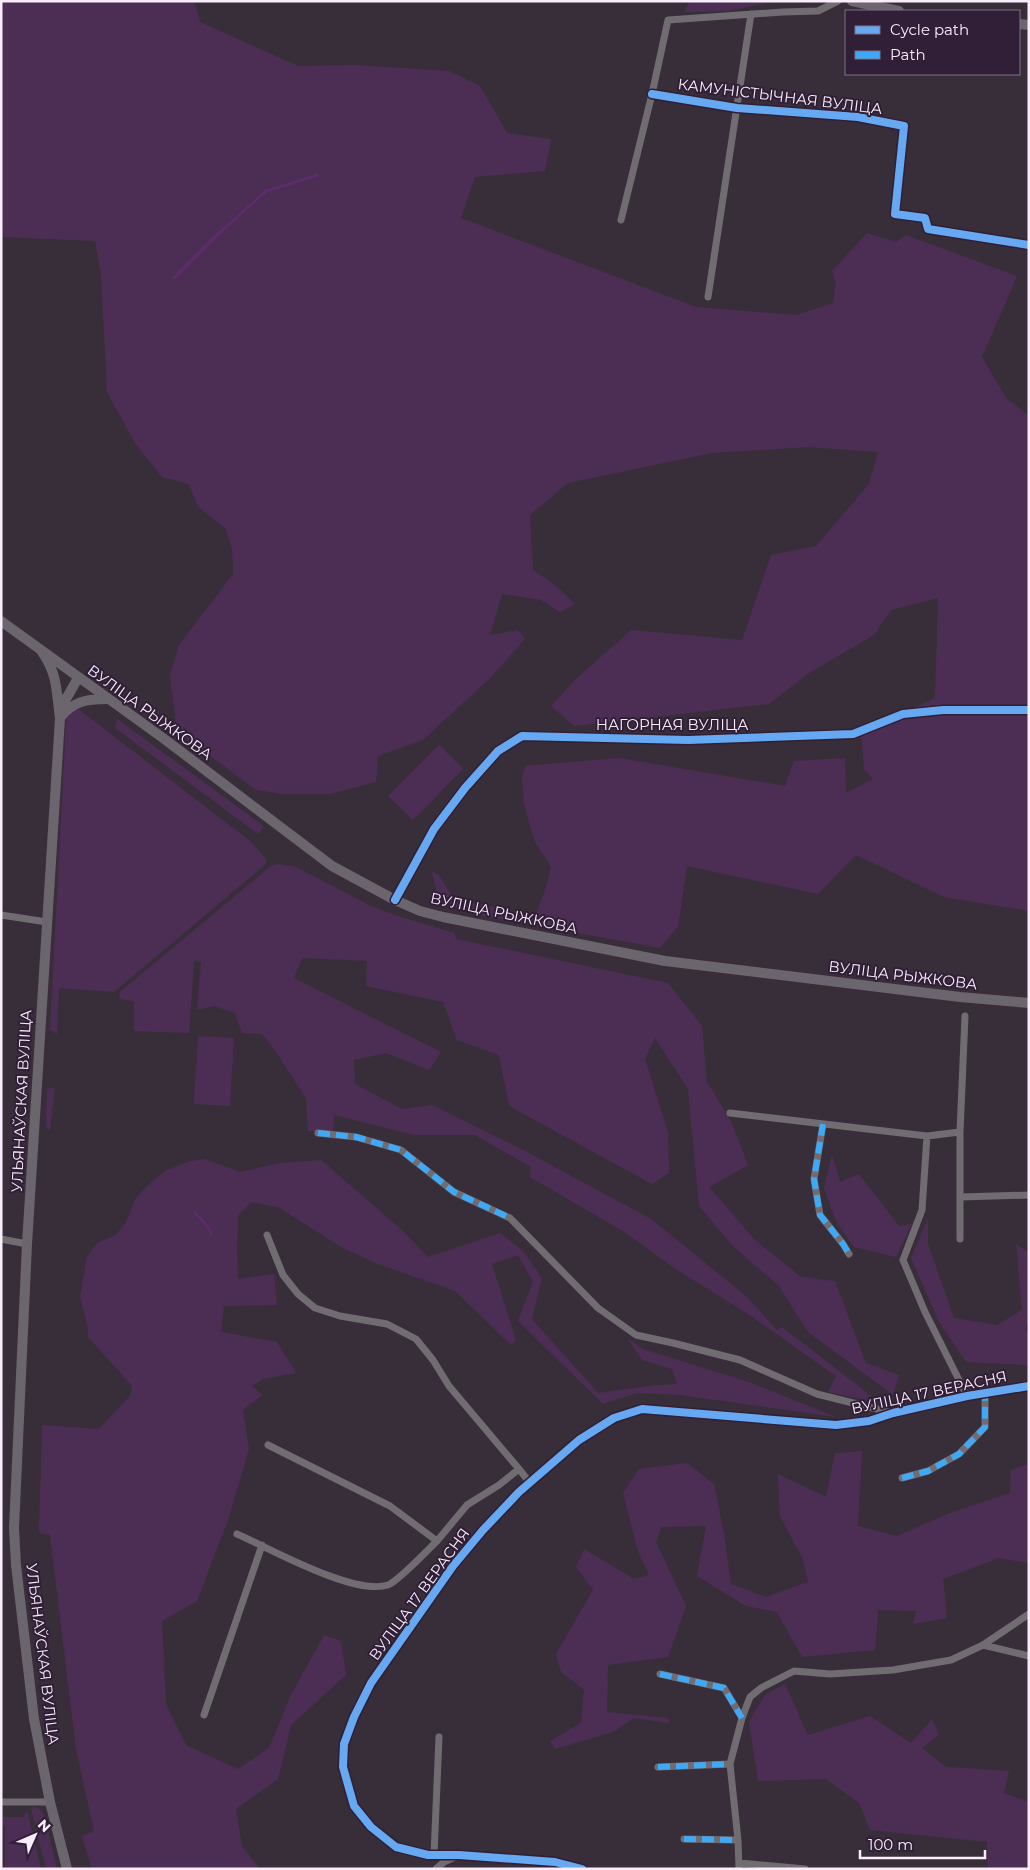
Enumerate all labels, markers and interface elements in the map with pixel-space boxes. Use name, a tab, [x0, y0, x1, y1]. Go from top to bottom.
legend	[845, 10, 1020, 75]
text: Cycle path	[890, 20, 969, 39]
text: Path	[890, 45, 926, 64]
street label: КАМУНІСТЫЧНАЯ ВУЛІЦА	[677, 74, 883, 118]
street label: ВУЛІЦА РЫЖКОВА	[84, 660, 216, 764]
street label: НАГОРНАЯ ВУЛІЦА	[596, 715, 748, 734]
street label: ВУЛІЦА РЫЖКОВА	[429, 888, 579, 938]
street label: ВУЛІЦА РЫЖКОВА	[827, 956, 979, 994]
street label: УЛЬЯНАЎСКАЯ ВУЛІЦА	[7, 1009, 35, 1193]
street label: ВУЛІЦА 17 ВЕРАСНЯ	[849, 1366, 1009, 1418]
street label: ВУЛІЦА 17 ВЕРАСНЯ	[365, 1524, 473, 1664]
street label: УЛЬЯНАЎСКАЯ ВУЛІЦА	[22, 1562, 64, 1746]
north arrow	[10, 1810, 60, 1860]
text: N	[34, 1815, 55, 1836]
scale bar	[860, 1828, 985, 1860]
text: 100 m	[868, 1835, 913, 1854]

